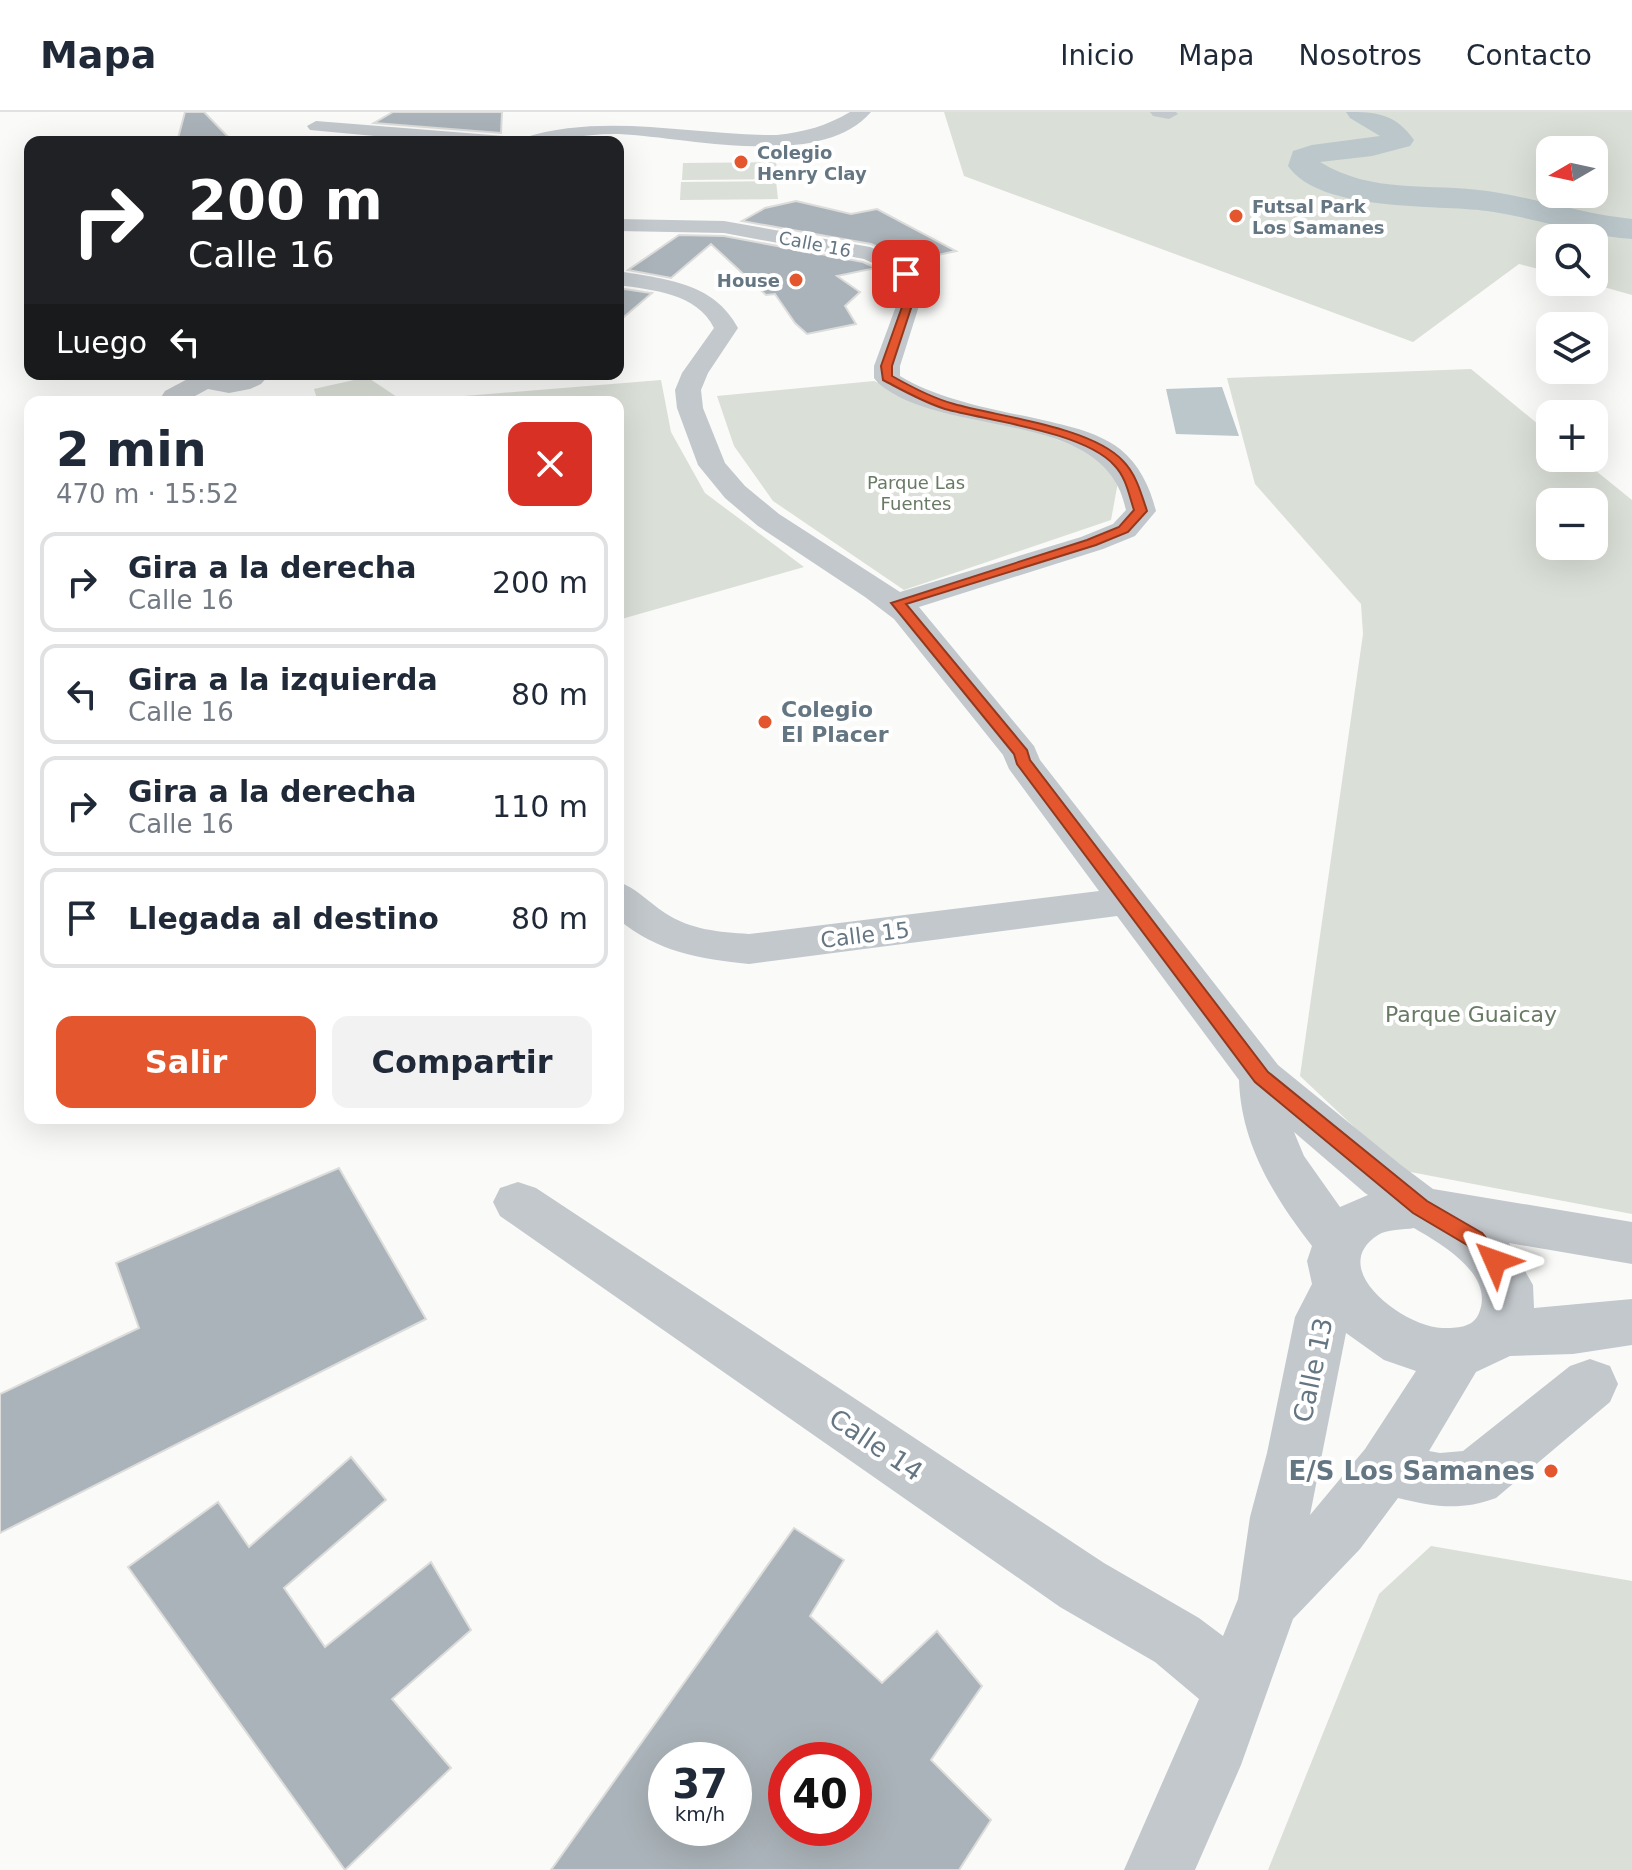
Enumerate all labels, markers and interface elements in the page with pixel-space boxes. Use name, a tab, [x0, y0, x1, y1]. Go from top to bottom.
text: Mapa	[40, 33, 156, 77]
text: Inicio	[1060, 39, 1134, 72]
text: Mapa	[1178, 39, 1255, 72]
text: Nosotros	[1299, 39, 1422, 72]
text: Contacto	[1466, 39, 1592, 72]
north arrow	[1536, 136, 1608, 208]
map controls	[1536, 136, 1608, 560]
place label: Colegio Henry Clay	[757, 142, 867, 184]
marker: Colegio Henry Clay	[732, 153, 750, 171]
text: 200 m	[188, 167, 383, 232]
icon: right	[56, 168, 160, 272]
place label: Futsal Park Los Samanes	[1252, 196, 1385, 238]
marker: Futsal Park Los Samanes	[1227, 207, 1245, 225]
button: search	[1536, 224, 1608, 296]
street label: Calle 16	[777, 227, 853, 261]
text: Calle 16	[188, 234, 335, 275]
pin	[872, 240, 940, 308]
icon: arrive	[884, 252, 928, 296]
place label: House	[717, 270, 780, 291]
marker: House	[787, 271, 805, 289]
button: layers	[1536, 312, 1608, 384]
icon: left	[163, 320, 207, 364]
text: Luego	[56, 325, 147, 360]
button: +	[1536, 400, 1608, 472]
text: 2 min	[56, 421, 207, 477]
button: close	[508, 422, 592, 506]
park label: Parque Las Fuentes	[867, 472, 965, 514]
text: 470 m · 15:52	[56, 479, 239, 509]
button: −	[1536, 488, 1608, 560]
text: Gira a la derecha	[128, 550, 416, 585]
icon: right	[60, 560, 104, 604]
text: 200 m	[492, 565, 588, 600]
text: Calle 16	[128, 585, 234, 615]
text: Gira a la izquierda	[128, 662, 438, 697]
icon: left	[60, 672, 104, 716]
text: 80 m	[511, 677, 588, 712]
text: Calle 16	[128, 697, 234, 727]
place label: Colegio El Placer	[781, 697, 889, 747]
marker: Colegio El Placer	[756, 713, 774, 731]
text: Gira a la derecha	[128, 774, 416, 809]
icon: right	[60, 784, 104, 828]
text: 110 m	[492, 789, 588, 824]
text: Calle 16	[128, 809, 234, 839]
icon: arrive	[60, 896, 104, 940]
text: Llegada al destino	[128, 901, 439, 936]
text: 80 m	[511, 901, 588, 936]
street label: Calle 15	[819, 917, 911, 953]
park label: Parque Guaicay	[1385, 1002, 1557, 1027]
button: Salir	[56, 1016, 316, 1108]
button: Compartir	[332, 1016, 592, 1108]
position arrow	[1453, 1219, 1537, 1303]
street label: Calle 13	[1287, 1315, 1339, 1425]
street label: Calle 14	[824, 1403, 928, 1487]
place label: E/S Los Samanes	[1288, 1456, 1535, 1486]
marker: E/S Los Samanes	[1542, 1462, 1560, 1480]
speed limit sign: 40	[768, 1742, 872, 1846]
text: 37	[672, 1761, 728, 1807]
text: km/h	[675, 1802, 725, 1826]

